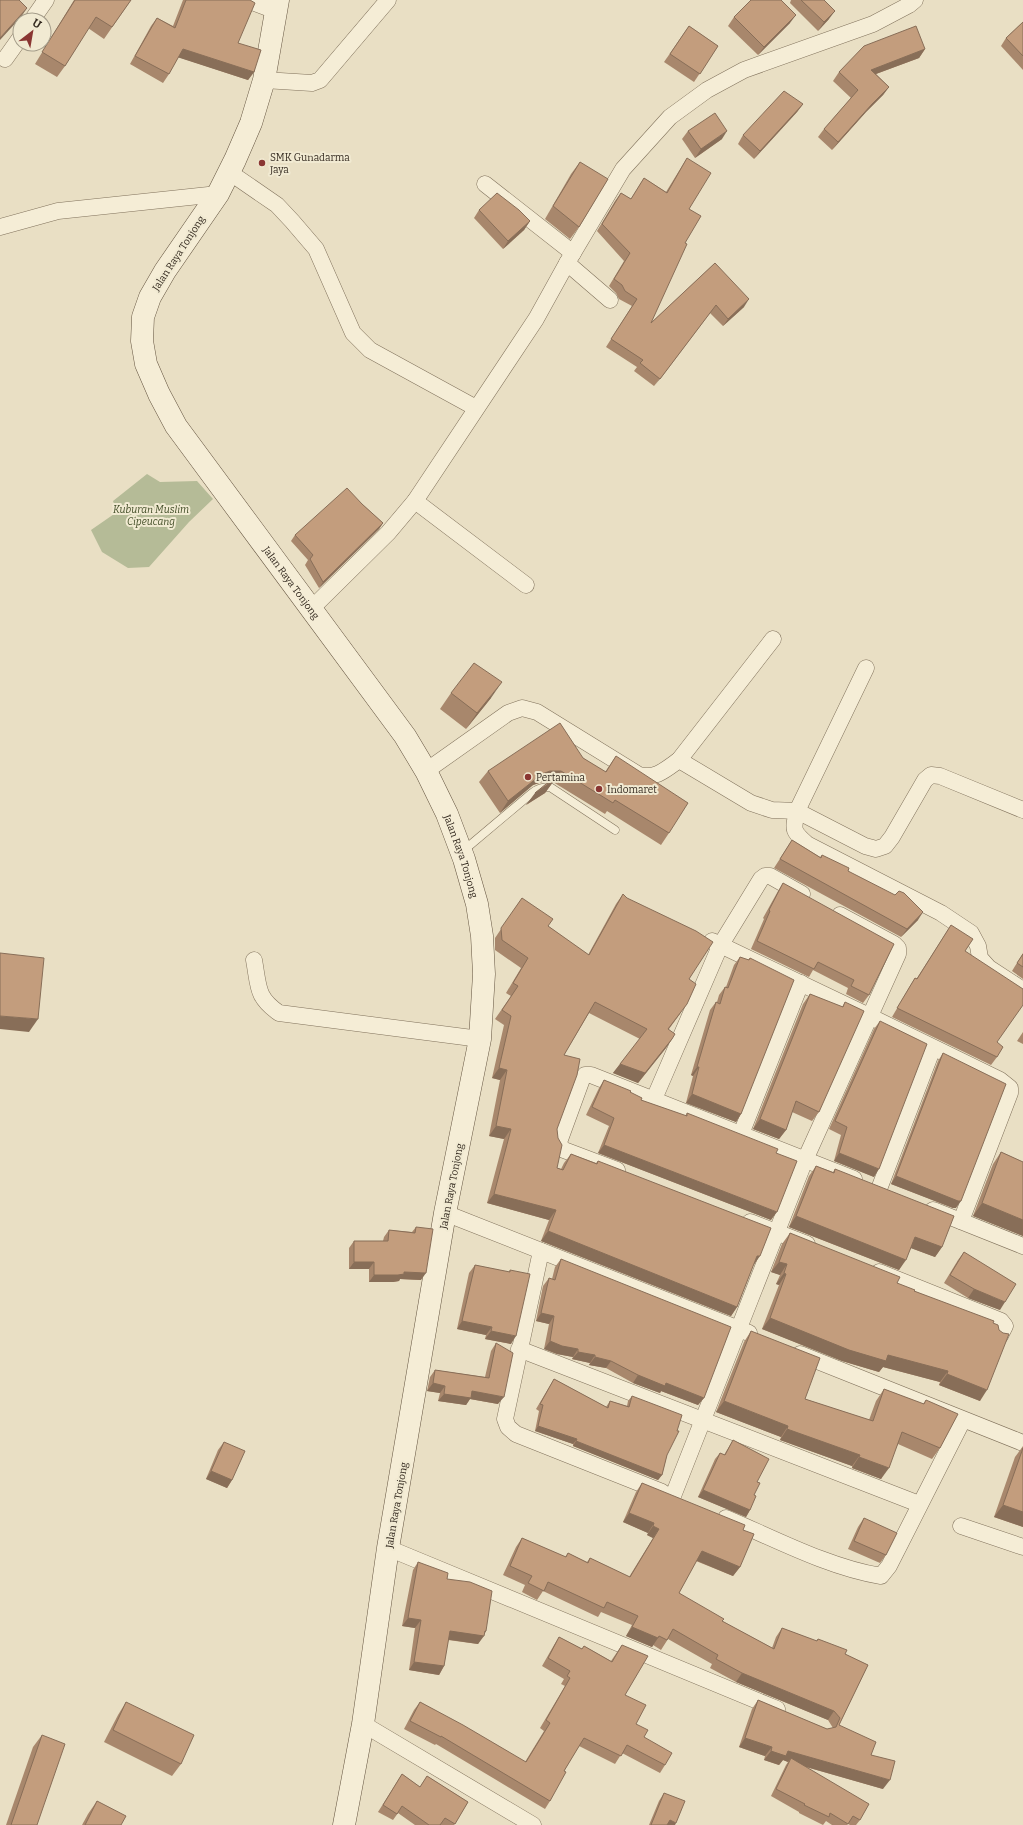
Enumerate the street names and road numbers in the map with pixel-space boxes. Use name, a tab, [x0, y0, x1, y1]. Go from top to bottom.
street label: Jalan Raya Tonjong	[150, 213, 208, 294]
street label: Jalan Raya Tonjong	[259, 544, 322, 622]
street label: Jalan Raya Tonjong	[440, 812, 480, 900]
street label: Jalan Raya Tonjong	[438, 1142, 466, 1231]
street label: Jalan Raya Tonjong	[383, 1461, 411, 1550]

